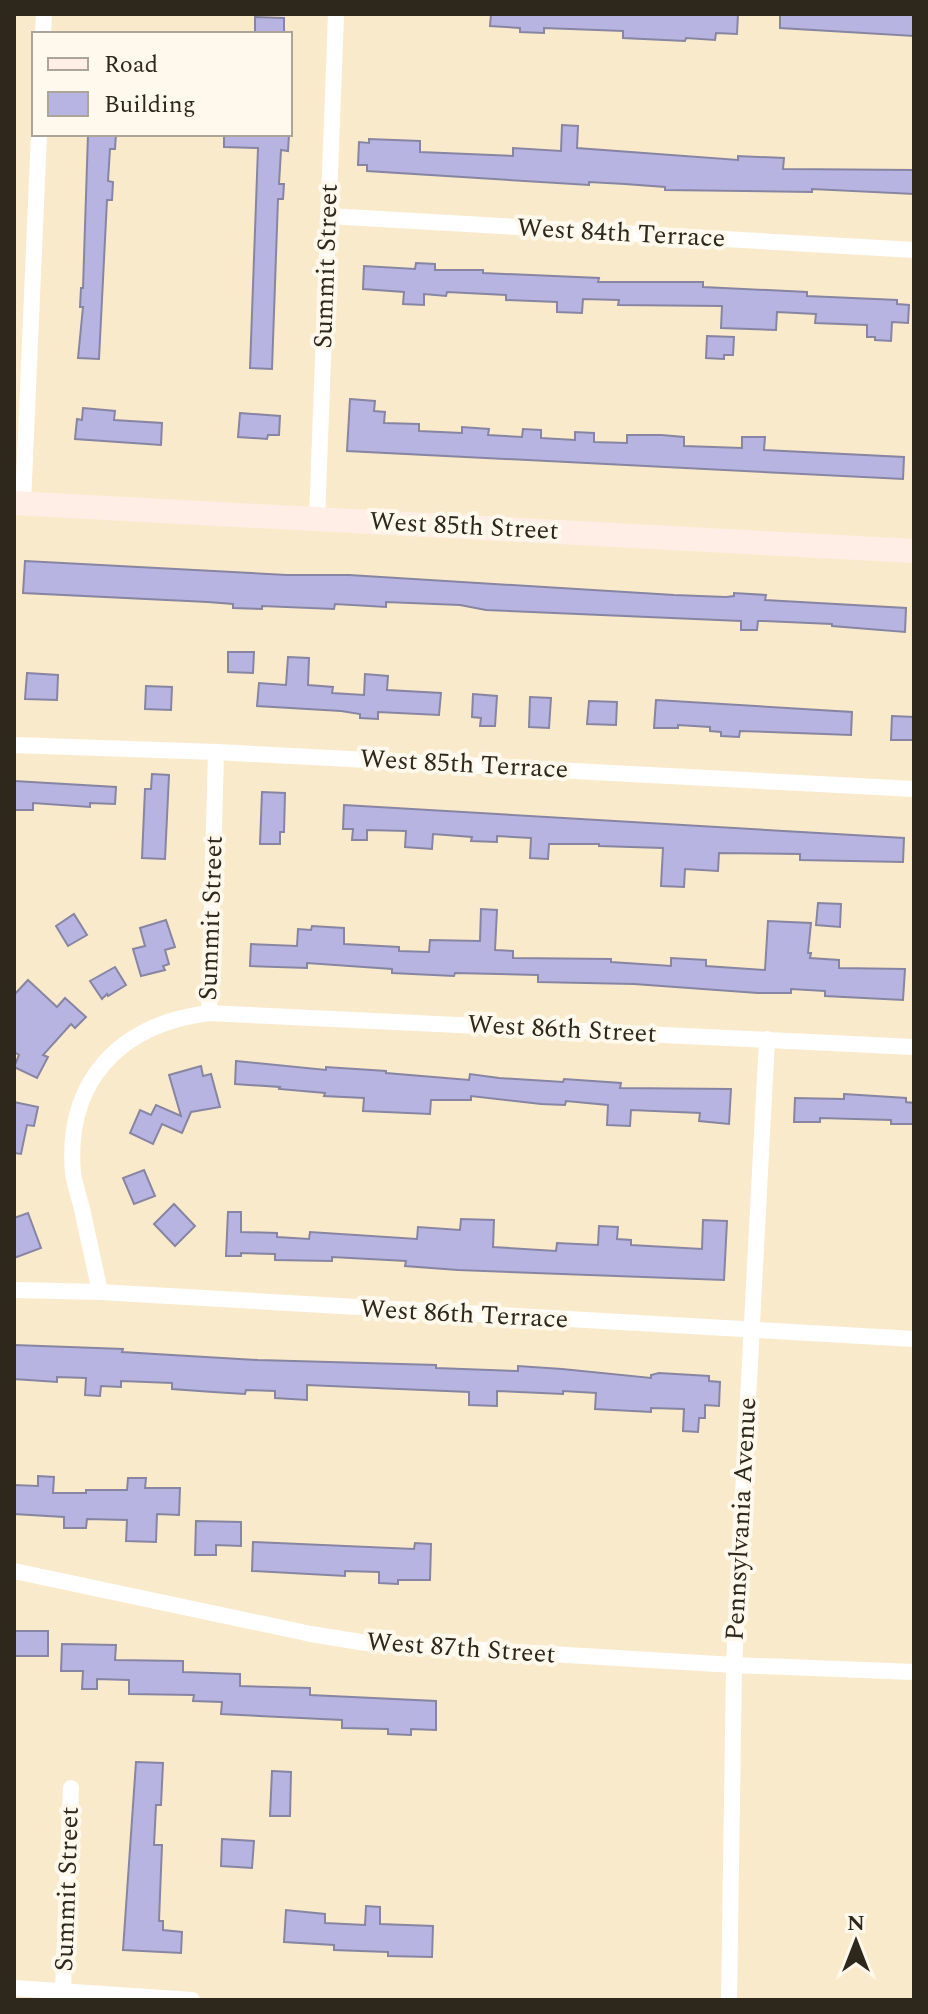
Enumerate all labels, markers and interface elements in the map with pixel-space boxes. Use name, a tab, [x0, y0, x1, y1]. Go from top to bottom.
legend	[32, 32, 292, 136]
text: Road	[104, 47, 158, 83]
text: Building	[104, 87, 196, 123]
street label: Summit Street	[303, 183, 349, 349]
street label: West 84th Terrace	[516, 208, 726, 258]
street label: West 85th Street	[368, 501, 560, 551]
street label: West 85th Terrace	[359, 739, 569, 789]
street label: Summit Street	[188, 835, 234, 1001]
street label: West 86th Street	[466, 1004, 658, 1054]
street label: West 86th Terrace	[359, 1289, 569, 1339]
street label: Pennsylvania Avenue	[715, 1396, 767, 1642]
street label: West 87th Street	[365, 1621, 557, 1675]
street label: Summit Street	[44, 1806, 90, 1972]
north arrow	[816, 1902, 896, 1982]
text: N	[847, 1907, 865, 1940]

